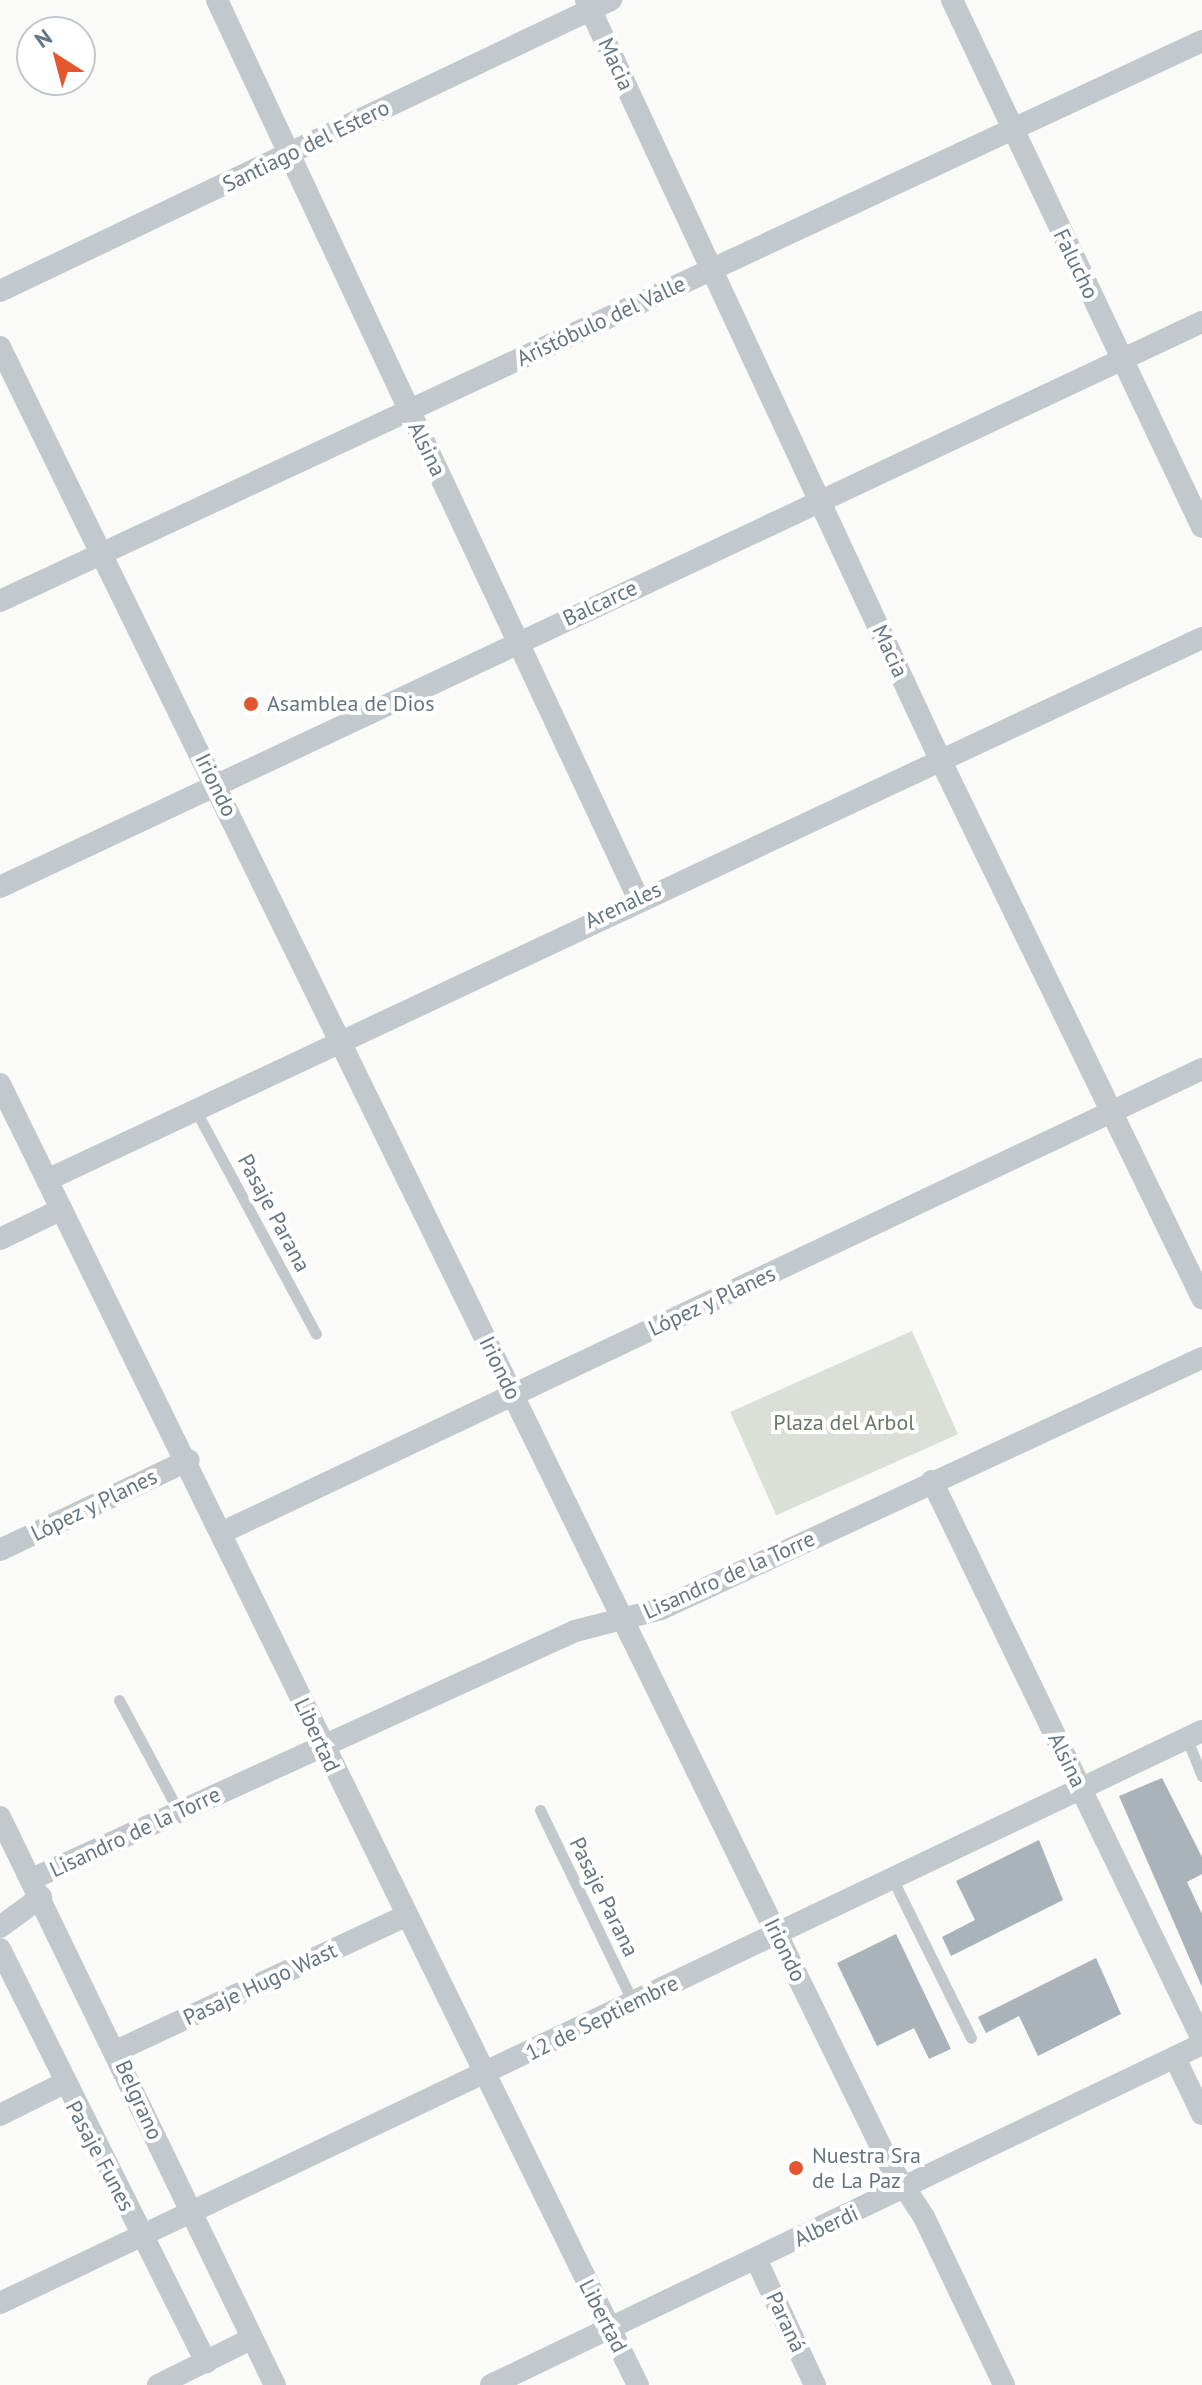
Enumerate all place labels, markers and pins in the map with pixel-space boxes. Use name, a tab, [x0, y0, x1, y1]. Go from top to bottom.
place label: Asamblea de Dios	[267, 691, 434, 717]
marker: Asamblea de Dios	[242, 695, 260, 713]
place label: Nuestra Sra de La Paz	[812, 2142, 921, 2194]
marker: Nuestra Sra de La Paz	[787, 2159, 805, 2177]

